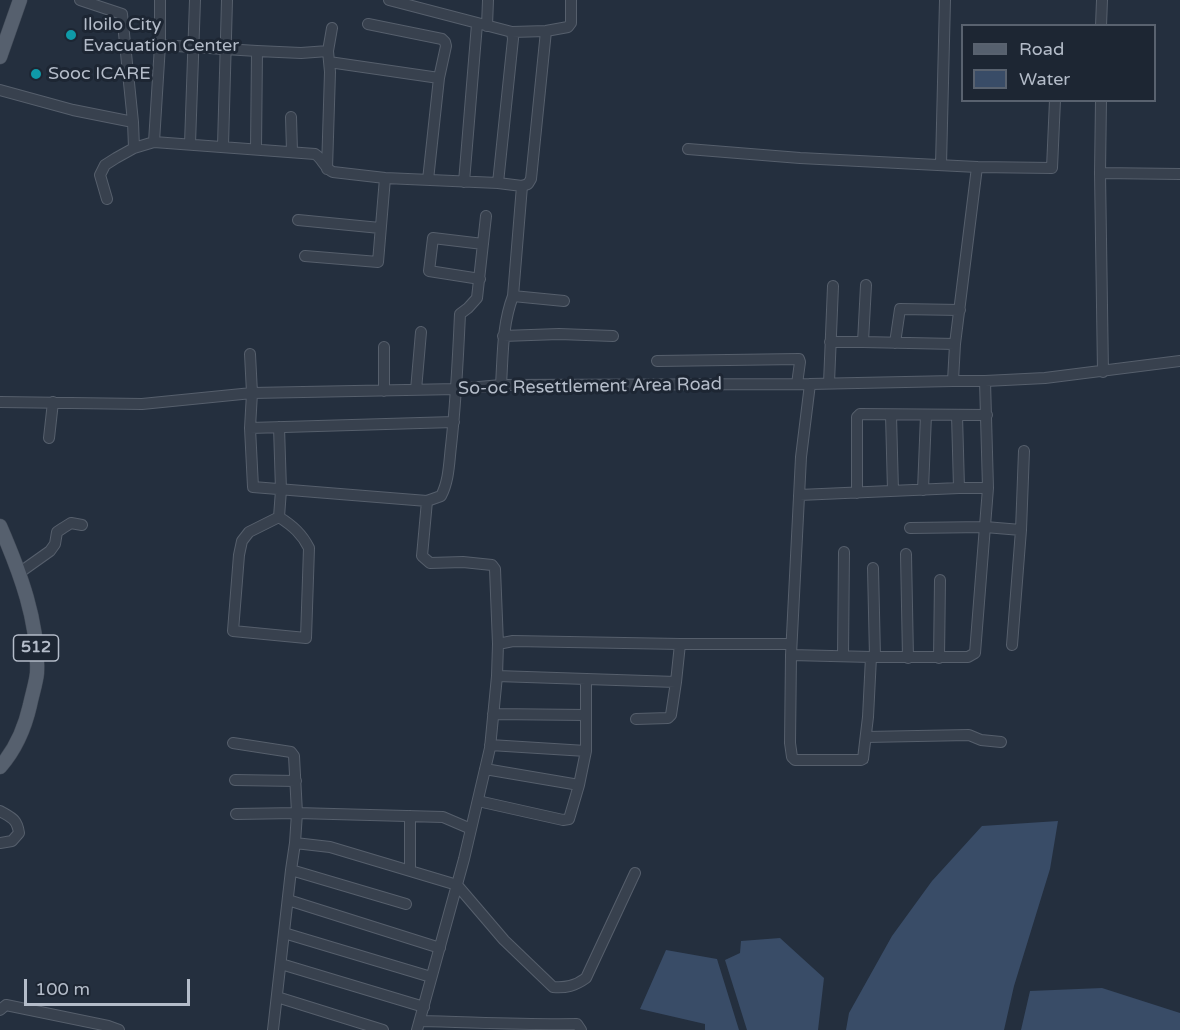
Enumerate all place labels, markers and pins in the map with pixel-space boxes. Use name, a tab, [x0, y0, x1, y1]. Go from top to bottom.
place label: Iloilo City Evacuation Center	[83, 14, 239, 57]
marker: Iloilo City Evacuation Center	[64, 28, 78, 42]
place label: Sooc ICARE	[48, 63, 151, 85]
marker: Sooc ICARE	[29, 67, 43, 81]

